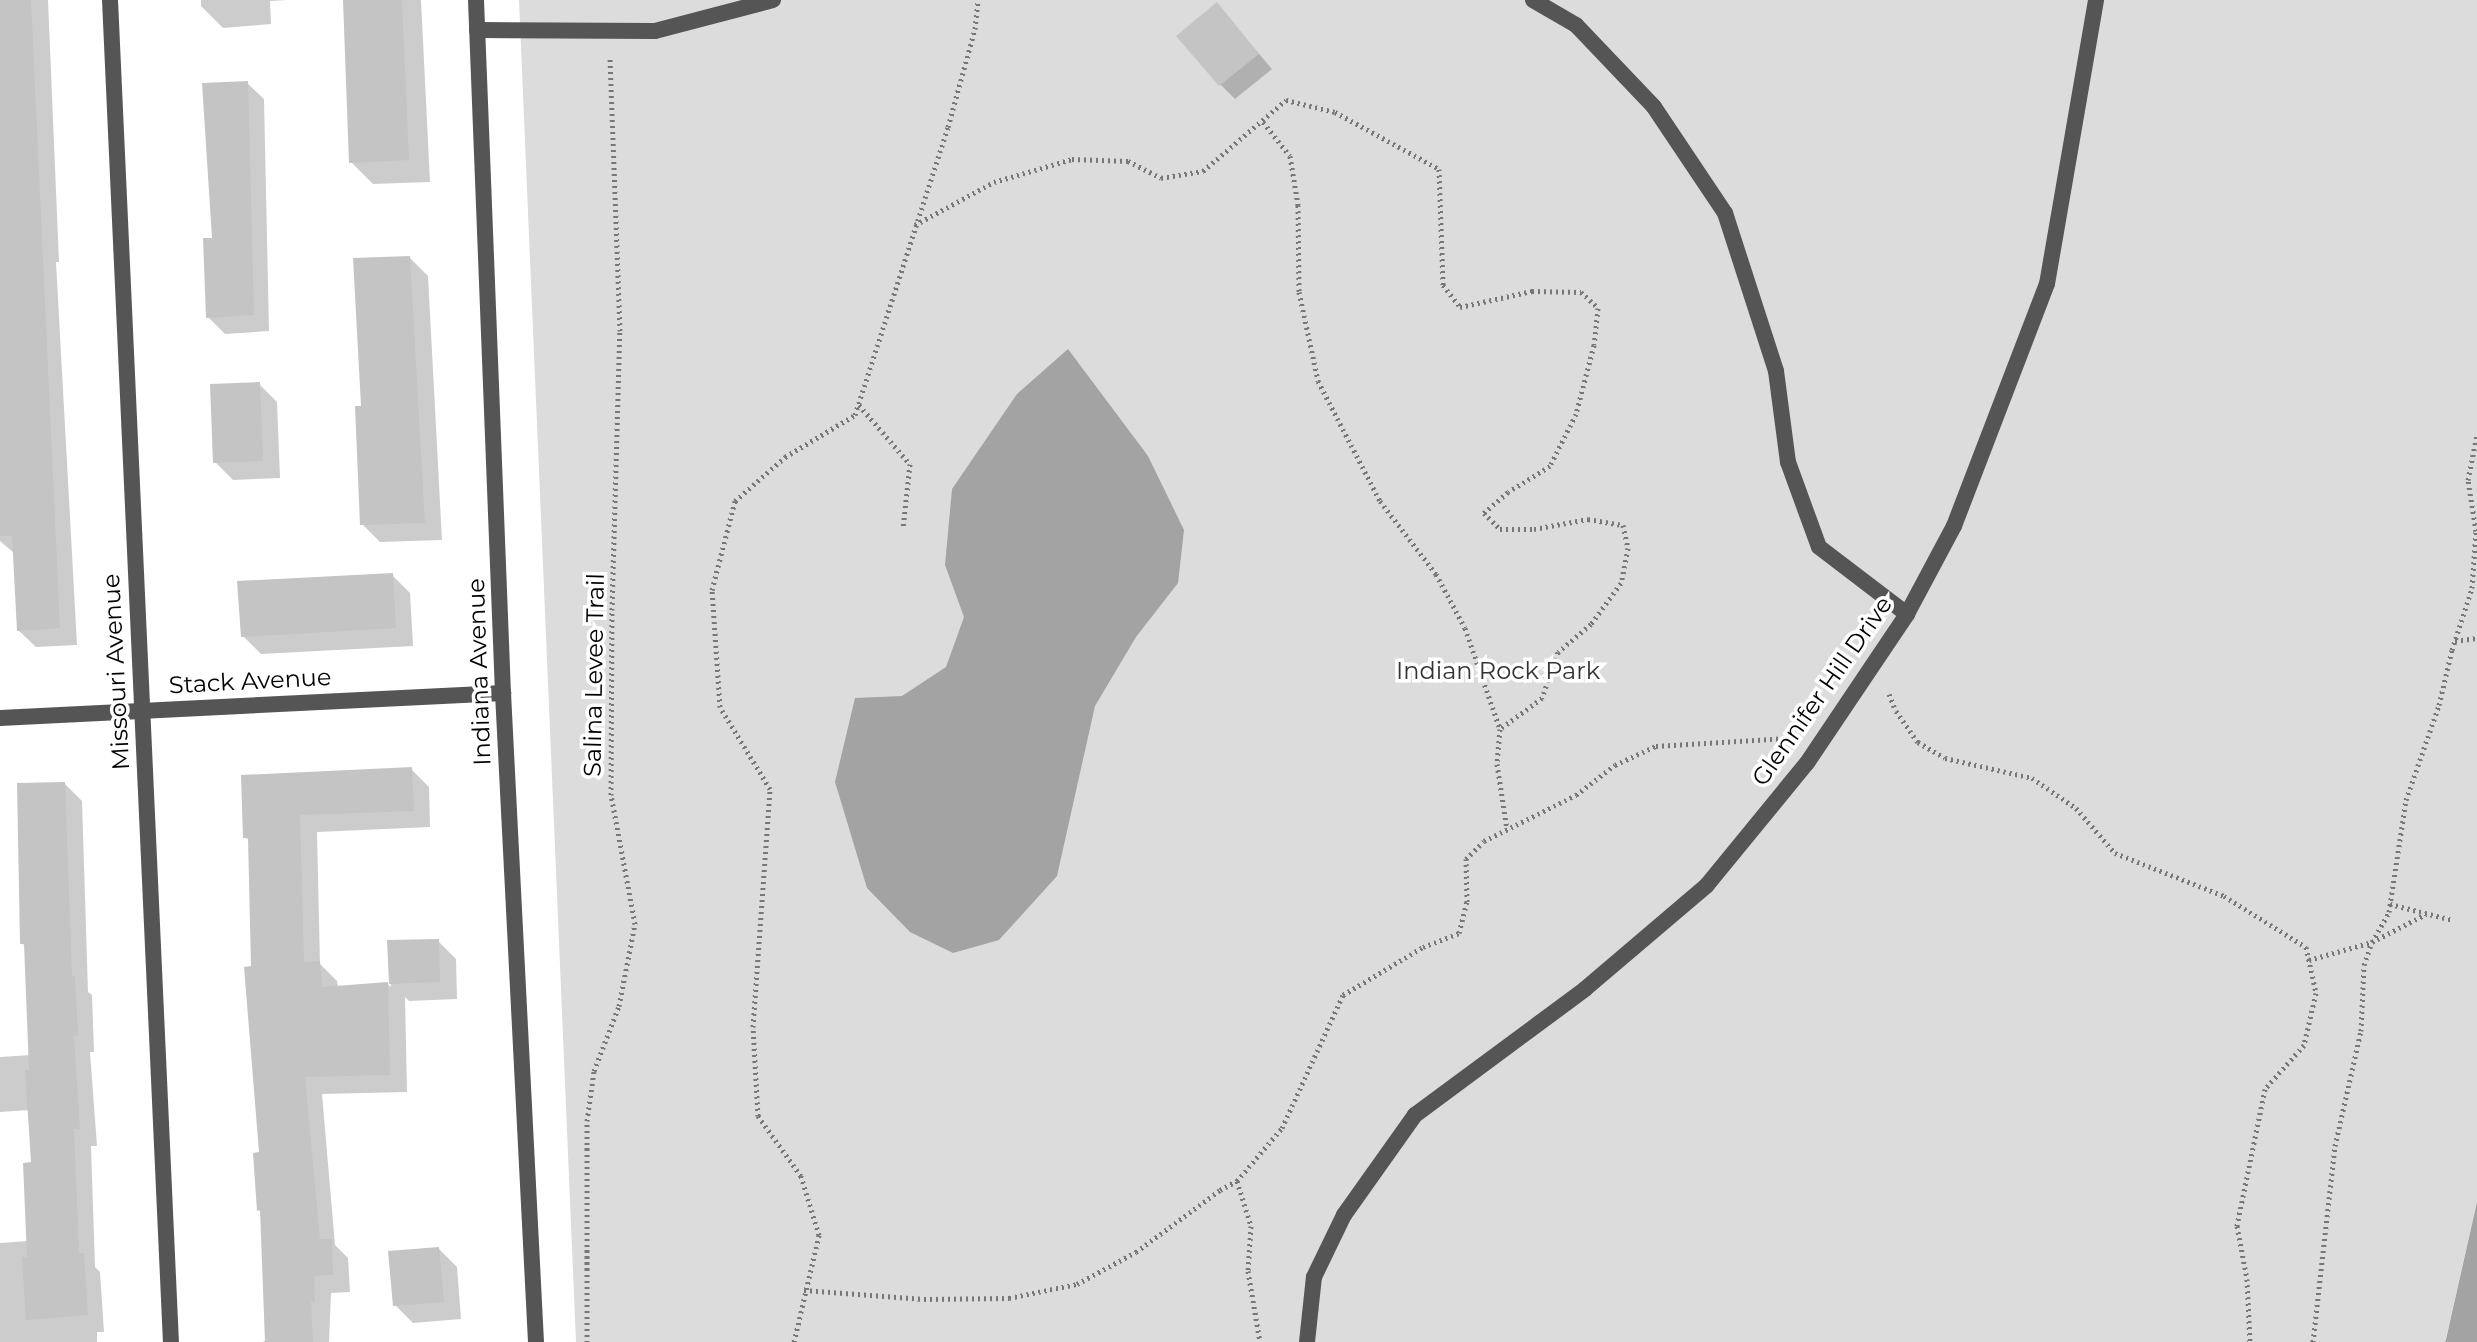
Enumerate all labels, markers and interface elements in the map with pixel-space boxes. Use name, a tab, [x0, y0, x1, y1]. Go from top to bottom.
street label: Missouri Avenue	[96, 573, 136, 771]
street label: Salina Levee Trail	[578, 573, 610, 777]
street label: Indiana Avenue	[461, 578, 497, 766]
street label: Glennifer Hill Drive	[1746, 591, 1898, 791]
park label: Indian Rock Park	[1396, 657, 1600, 685]
street label: Stack Avenue	[168, 662, 332, 700]

